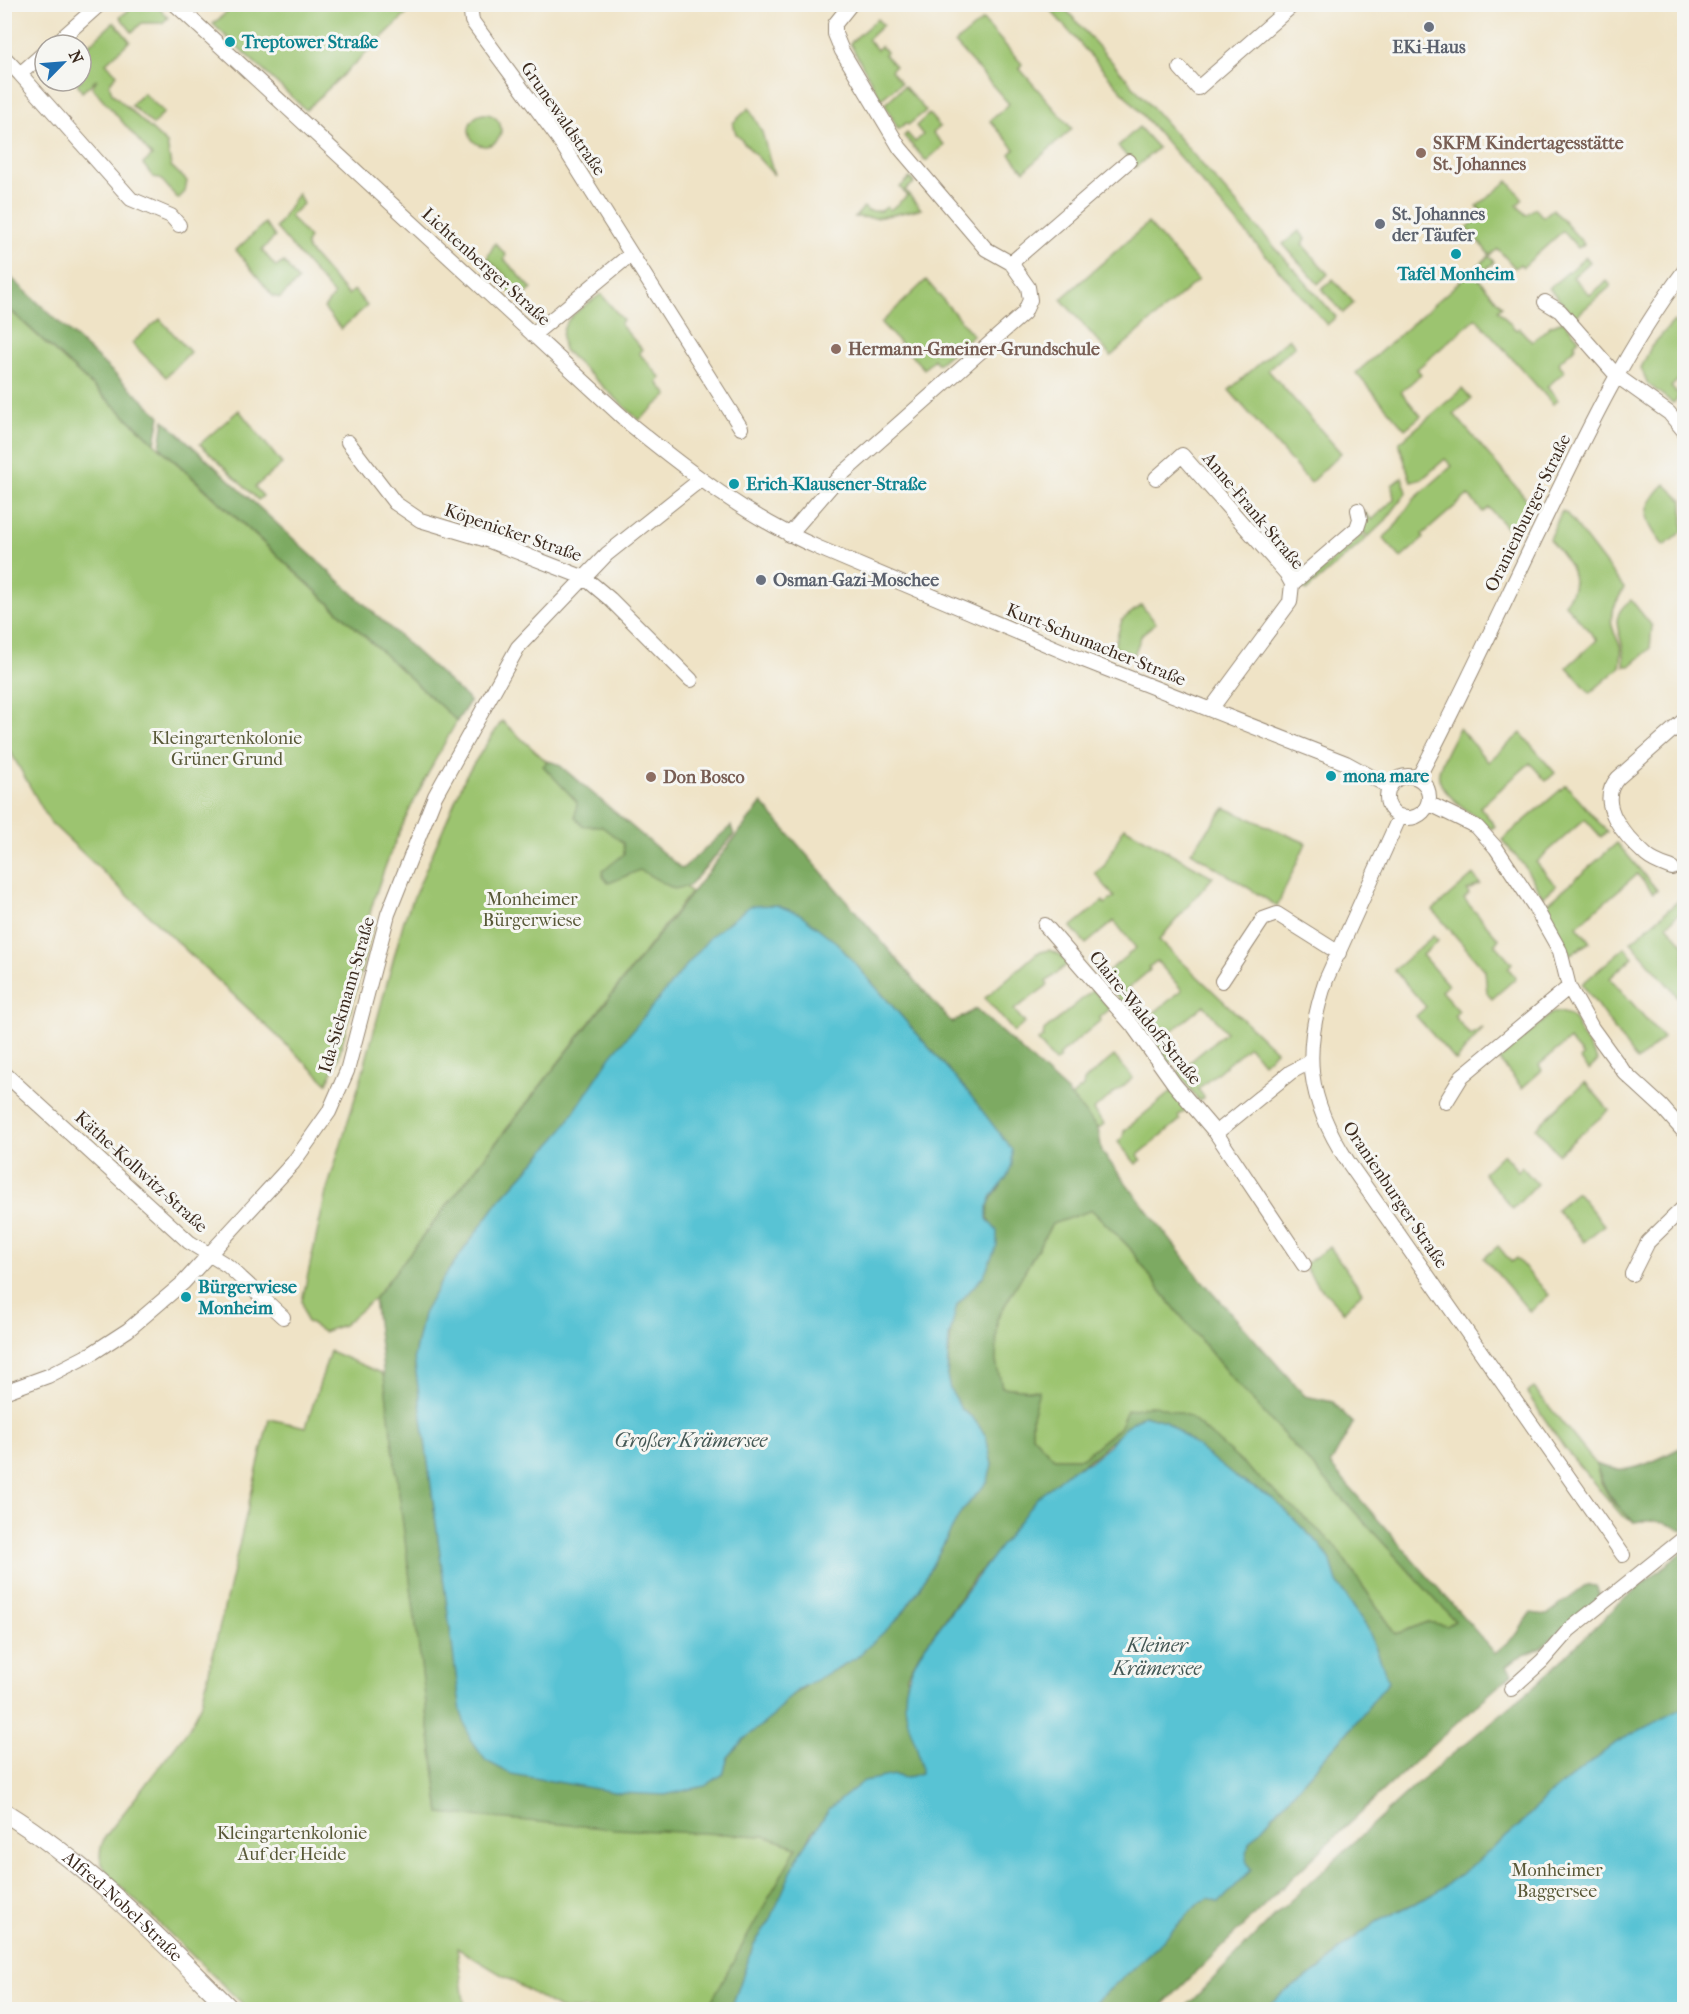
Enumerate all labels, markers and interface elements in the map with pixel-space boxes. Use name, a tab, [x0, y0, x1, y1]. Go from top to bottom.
marker: EKi-Haus	[1422, 20, 1436, 34]
place label: Treptower Straße	[241, 32, 378, 53]
north arrow	[33, 33, 93, 93]
marker: Treptower Straße	[223, 35, 237, 49]
place label: EKi-Haus	[1392, 37, 1466, 58]
text: N	[65, 47, 88, 67]
street label: Grunewaldstraße	[516, 58, 610, 180]
place label: SKFM Kindertagesstätte St. Johannes	[1433, 133, 1624, 175]
marker: SKFM Kindertagesstätte St. Johannes	[1414, 146, 1428, 160]
street label: Lichtenberger Straße	[417, 204, 555, 330]
place label: St. Johannes der Täufer	[1392, 204, 1486, 246]
marker: St. Johannes der Täufer	[1373, 217, 1387, 231]
marker: Tafel Monheim	[1449, 247, 1463, 261]
place label: Tafel Monheim	[1396, 264, 1516, 285]
place label: Hermann-Gmeiner-Grundschule	[848, 339, 1100, 360]
marker: Hermann-Gmeiner-Grundschule	[829, 342, 843, 356]
street label: Oranienburger Straße	[1481, 431, 1575, 595]
street label: Anne-Frank-Straße	[1197, 447, 1308, 574]
place label: Erich-Klausener-Straße	[746, 474, 927, 495]
marker: Erich-Klausener-Straße	[727, 477, 741, 491]
street label: Köpenicker Straße	[442, 500, 585, 566]
place label: Osman-Gazi-Moschee	[773, 570, 939, 591]
marker: Osman-Gazi-Moschee	[754, 573, 768, 587]
street label: Kurt-Schumacher-Straße	[1003, 599, 1189, 691]
park label: Kleingartenkolonie Grüner Grund	[152, 728, 302, 770]
place label: mona mare	[1342, 766, 1429, 787]
place label: Don Bosco	[663, 767, 745, 788]
marker: mona mare	[1324, 769, 1338, 783]
marker: Don Bosco	[644, 770, 658, 784]
park label: Monheimer Bürgerwiese	[483, 889, 582, 931]
street label: Ida-Siekmann-Straße	[315, 914, 379, 1076]
street label: Claire-Waldoff-Straße	[1085, 947, 1206, 1089]
street label: Käthe-Kollwitz-Straße	[70, 1107, 212, 1237]
street label: Oranienburger Straße	[1338, 1118, 1452, 1273]
place label: Bürgerwiese Monheim	[197, 1277, 297, 1319]
marker: Bürgerwiese Monheim	[179, 1290, 193, 1304]
water label: Großer Krämersee	[615, 1429, 768, 1452]
water label: Kleiner Krämersee	[1111, 1634, 1202, 1680]
park label: Kleingartenkolonie Auf der Heide	[217, 1823, 367, 1865]
street label: Alfred-Nobel-Straße	[58, 1846, 187, 1966]
park label: Monheimer Baggersee	[1511, 1860, 1603, 1902]

